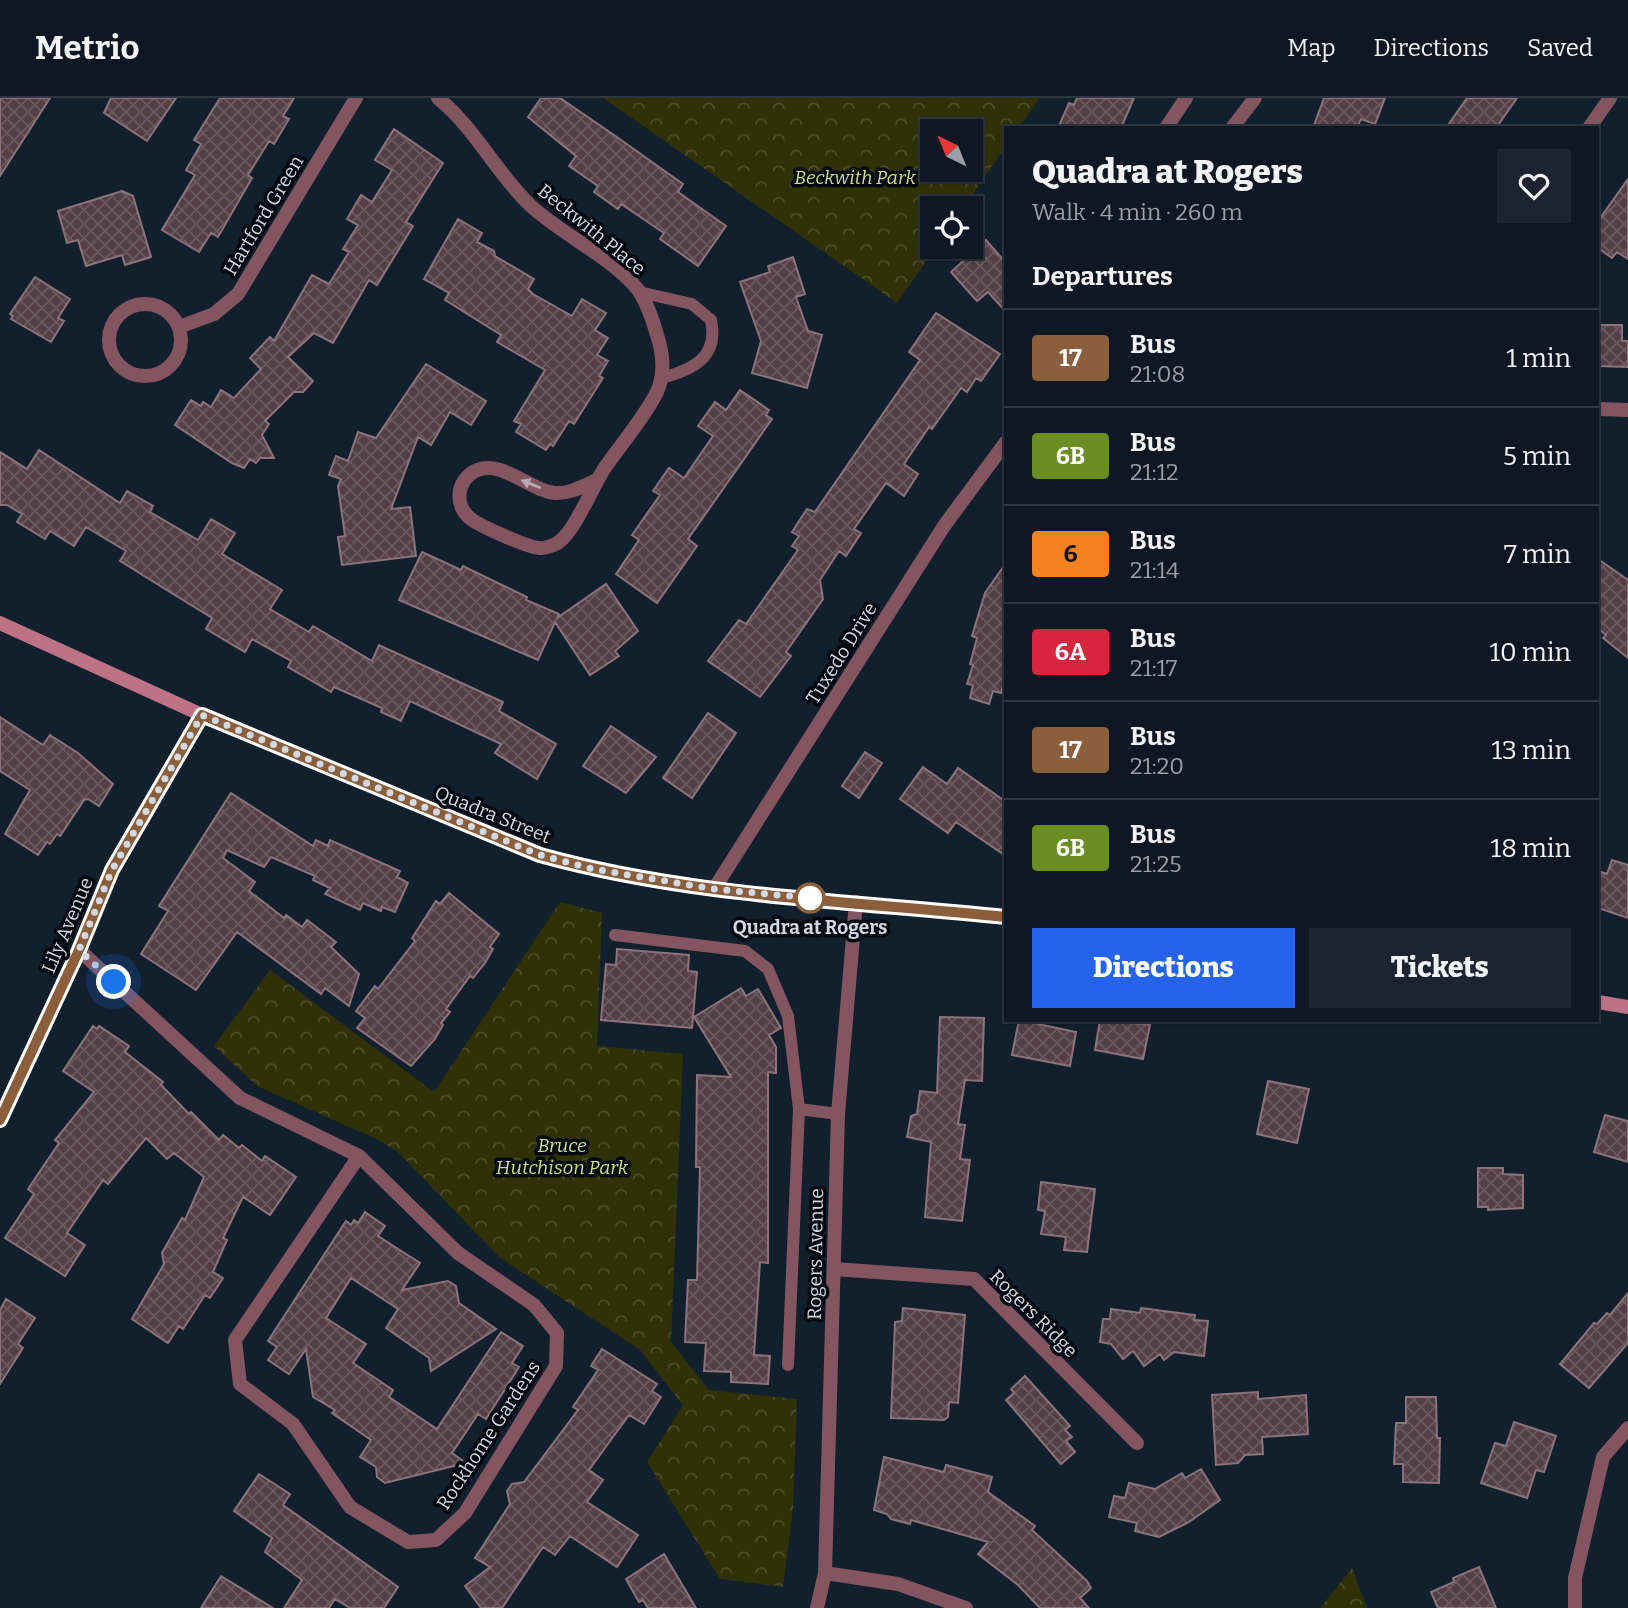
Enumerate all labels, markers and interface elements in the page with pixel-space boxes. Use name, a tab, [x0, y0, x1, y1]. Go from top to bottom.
text: Metrio	[35, 28, 140, 68]
text: Map	[1287, 34, 1336, 62]
text: Directions	[1374, 34, 1489, 62]
text: Saved	[1527, 34, 1593, 62]
north arrow	[920, 119, 984, 182]
map controls	[920, 119, 983, 259]
button: heart	[1497, 149, 1571, 223]
street label: Hartford Green	[219, 151, 308, 279]
text: Quadra at Rogers	[1032, 152, 1303, 192]
park label: Beckwith Park	[794, 166, 916, 189]
street label: Beckwith Place	[533, 179, 650, 280]
button: locate	[920, 196, 983, 259]
text: Walk · 4 min · 260 m	[1032, 198, 1243, 226]
text: Departures	[1032, 261, 1173, 292]
text: Bus	[1130, 329, 1176, 360]
text: 1 min	[1506, 343, 1571, 374]
text: 17	[1059, 344, 1082, 372]
text: 21:08	[1130, 360, 1185, 388]
text: Bus	[1130, 427, 1176, 458]
text: 5 min	[1503, 441, 1571, 472]
text: 6B	[1056, 442, 1085, 470]
text: 21:12	[1130, 458, 1179, 486]
one-way arrow	[520, 478, 541, 489]
text: Bus	[1130, 525, 1176, 556]
text: 7 min	[1504, 539, 1571, 570]
text: 6	[1063, 540, 1078, 568]
text: 21:14	[1130, 556, 1179, 584]
street label: Tuxedo Drive	[801, 598, 882, 708]
text: Bus	[1130, 623, 1176, 654]
text: 10 min	[1490, 637, 1571, 668]
text: 6A	[1055, 638, 1086, 666]
text: 21:17	[1130, 654, 1177, 682]
text: Bus	[1130, 721, 1176, 752]
text: 13 min	[1491, 735, 1571, 766]
text: 17	[1059, 736, 1082, 764]
text: 21:20	[1130, 752, 1184, 780]
street label: Quadra Street	[431, 781, 554, 848]
text: Bus	[1130, 819, 1176, 850]
text: 18 min	[1491, 833, 1571, 864]
text: 6B	[1056, 834, 1085, 862]
text: 21:25	[1130, 850, 1182, 878]
street label: Lily Avenue	[37, 874, 98, 976]
marker: Quadra at Rogers	[795, 883, 825, 913]
place label: Quadra at Rogers	[733, 916, 887, 939]
button: Directions	[1032, 928, 1295, 1008]
button: Tickets	[1309, 928, 1571, 1008]
your location	[96, 964, 131, 999]
park label: Bruce Hutchison Park	[496, 1134, 629, 1179]
street label: Rogers Avenue	[803, 1188, 828, 1320]
street label: Rogers Ridge	[985, 1265, 1082, 1362]
street label: Rockhome Gardens	[432, 1357, 545, 1514]

